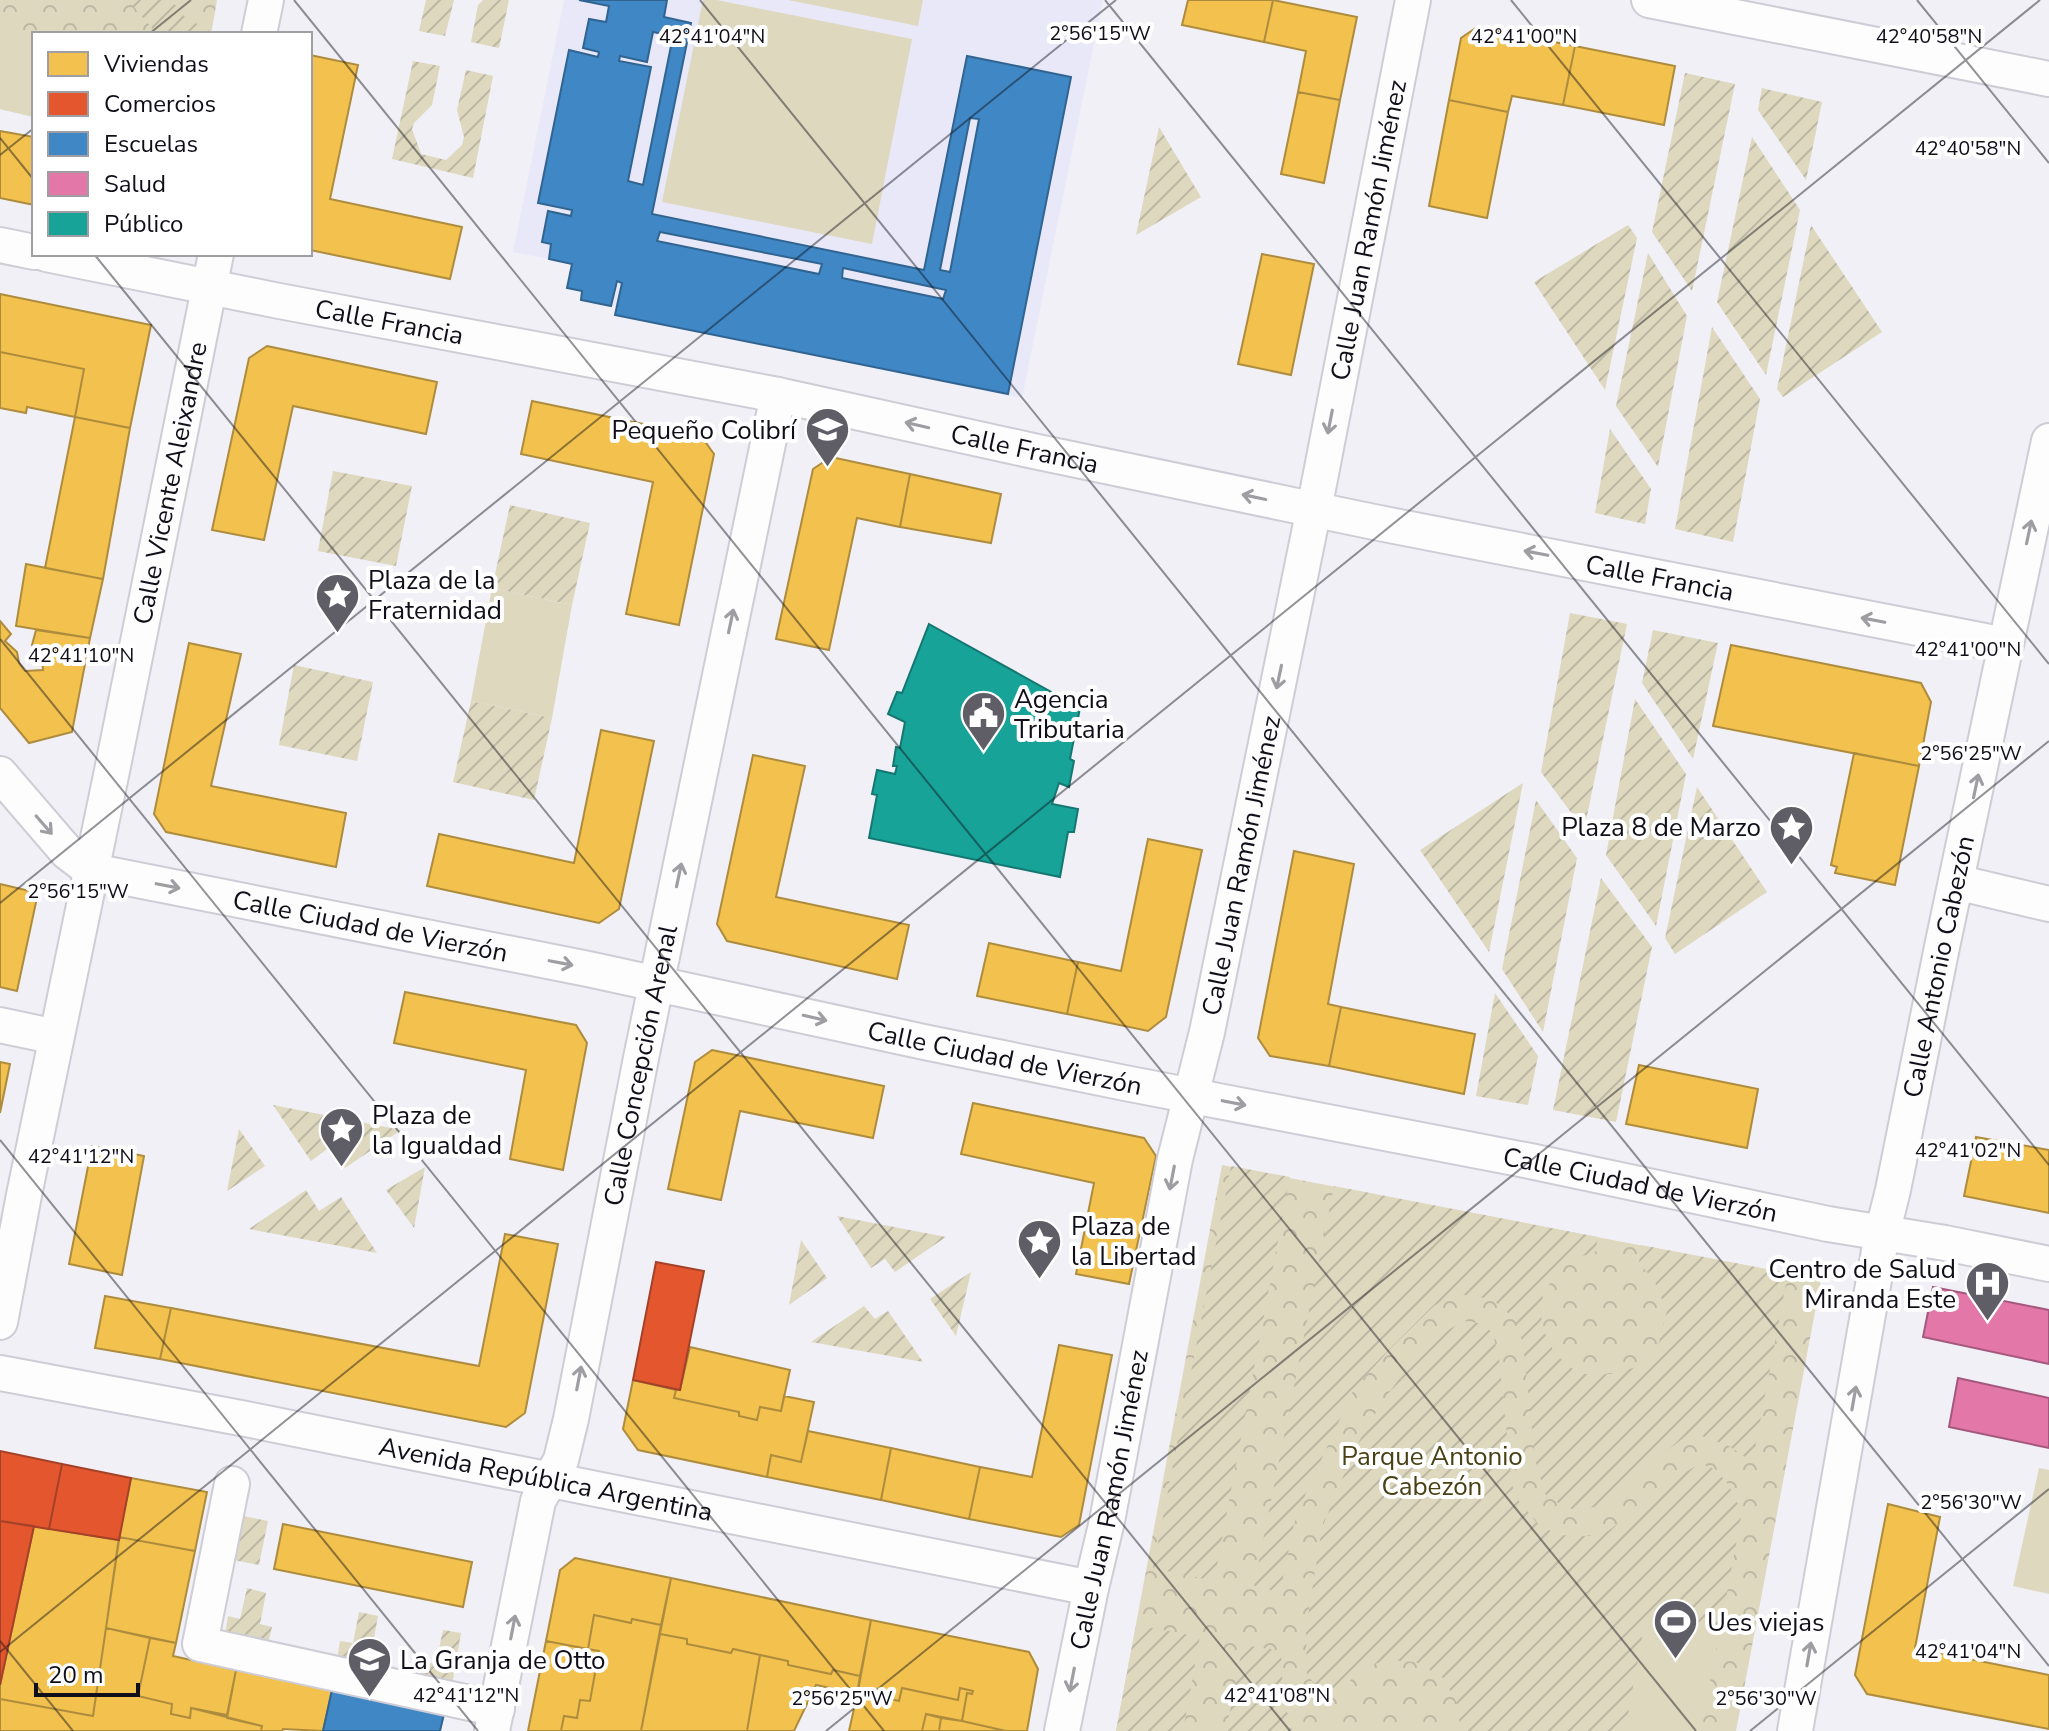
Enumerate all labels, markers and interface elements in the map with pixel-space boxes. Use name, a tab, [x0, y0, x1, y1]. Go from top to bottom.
text: 2°56'15"W	[1049, 20, 1151, 47]
text: 42°41'04"N	[659, 23, 765, 50]
text: 42°41'00"N	[1471, 23, 1577, 50]
text: 42°40'58"N	[1876, 23, 1982, 50]
legend	[32, 32, 312, 256]
text: Viviendas	[103, 48, 209, 80]
street label: Calle Juan Ramón Jiménez	[1322, 77, 1415, 384]
text: Comercios	[104, 88, 216, 120]
text: Escuelas	[104, 128, 198, 160]
text: 42°40'58"N	[1915, 135, 2021, 162]
text: Salud	[104, 168, 166, 200]
text: Público	[104, 208, 183, 240]
street label: Calle Francia	[312, 291, 466, 353]
street label: Calle Vicente Aleixandre	[125, 339, 216, 627]
school or university icon: Pequeño Colibrí	[803, 406, 851, 469]
one-way arrow	[1322, 409, 1337, 435]
place label: Pequeño Colibrí	[612, 413, 798, 448]
street label: Calle Francia	[947, 416, 1102, 482]
one-way arrow	[905, 417, 930, 432]
one-way arrow	[1241, 489, 1267, 504]
one-way arrow	[2022, 520, 2037, 545]
one-way arrow	[1524, 545, 1549, 560]
street label: Calle Francia	[1583, 547, 1737, 610]
place label: Plaza de la Fraternidad	[368, 563, 502, 628]
place icon: Plaza de la Fraternidad	[313, 571, 361, 634]
one-way arrow	[724, 608, 739, 634]
one-way arrow	[1861, 612, 1887, 627]
text: 42°41'00"N	[1915, 636, 2021, 663]
text: 42°41'10"N	[28, 642, 134, 669]
one-way arrow	[1271, 664, 1286, 689]
place label: Agencia Tributaria	[1014, 682, 1125, 747]
public building icon: Agencia Tributaria	[959, 690, 1007, 753]
street label: Calle Juan Ramón Jiménez	[1194, 712, 1289, 1019]
text: 2°56'25"W	[1920, 740, 2022, 767]
one-way arrow	[1969, 774, 1984, 800]
place icon: Plaza 8 de Marzo	[1768, 803, 1816, 866]
place label: Plaza 8 de Marzo	[1561, 810, 1761, 845]
one-way arrow	[34, 814, 52, 834]
street label: Calle Antonio Cabezón	[1895, 832, 1983, 1101]
one-way arrow	[672, 863, 687, 889]
text: 2°56'15"W	[27, 878, 129, 905]
one-way arrow	[155, 879, 181, 894]
street label: Calle Ciudad de Vierzón	[230, 882, 511, 971]
street label: Calle Concepción Arenal	[596, 922, 686, 1209]
one-way arrow	[547, 957, 573, 972]
one-way arrow	[802, 1011, 827, 1026]
street label: Calle Ciudad de Vierzón	[864, 1013, 1145, 1104]
one-way arrow	[1221, 1097, 1247, 1112]
place label: Plaza de la Igualdad	[372, 1098, 502, 1163]
place icon: Plaza de la Igualdad	[317, 1106, 365, 1169]
text: 42°41'02"N	[1915, 1137, 2021, 1164]
street label: Calle Ciudad de Vierzón	[1500, 1139, 1781, 1231]
text: 42°41'12"N	[28, 1143, 134, 1170]
one-way arrow	[1163, 1164, 1178, 1190]
place label: Plaza de la Libertad	[1071, 1209, 1196, 1274]
place icon: Plaza de la Libertad	[1016, 1217, 1064, 1280]
place label: Centro de Salud Miranda Este	[1769, 1252, 1956, 1317]
hospital icon: Centro de Salud Miranda Este	[1963, 1260, 2011, 1323]
street label: Calle Juan Ramón Jiménez	[1062, 1347, 1157, 1653]
one-way arrow	[573, 1365, 588, 1391]
one-way arrow	[1847, 1386, 1862, 1411]
street label: Avenida República Argentina	[376, 1429, 716, 1530]
park label: Parque Antonio Cabezón	[1341, 1439, 1523, 1504]
text: 2°56'30"W	[1920, 1489, 2022, 1516]
sports icon: Ues viejas	[1652, 1598, 1700, 1661]
place label: Ues viejas	[1707, 1605, 1825, 1640]
one-way arrow	[507, 1615, 522, 1640]
school or university icon: La Granja de Otto	[345, 1636, 393, 1699]
text: 42°41'04"N	[1915, 1638, 2021, 1665]
one-way arrow	[1802, 1642, 1817, 1667]
place label: La Granja de Otto	[400, 1643, 606, 1678]
scale bar	[36, 1647, 138, 1697]
text: 20 m	[48, 1659, 104, 1691]
one-way arrow	[1064, 1666, 1079, 1692]
text: 42°41'12"N	[413, 1682, 519, 1709]
text: 42°41'08"N	[1224, 1682, 1330, 1709]
text: 2°56'25"W	[791, 1685, 893, 1712]
text: 2°56'30"W	[1715, 1685, 1817, 1712]

